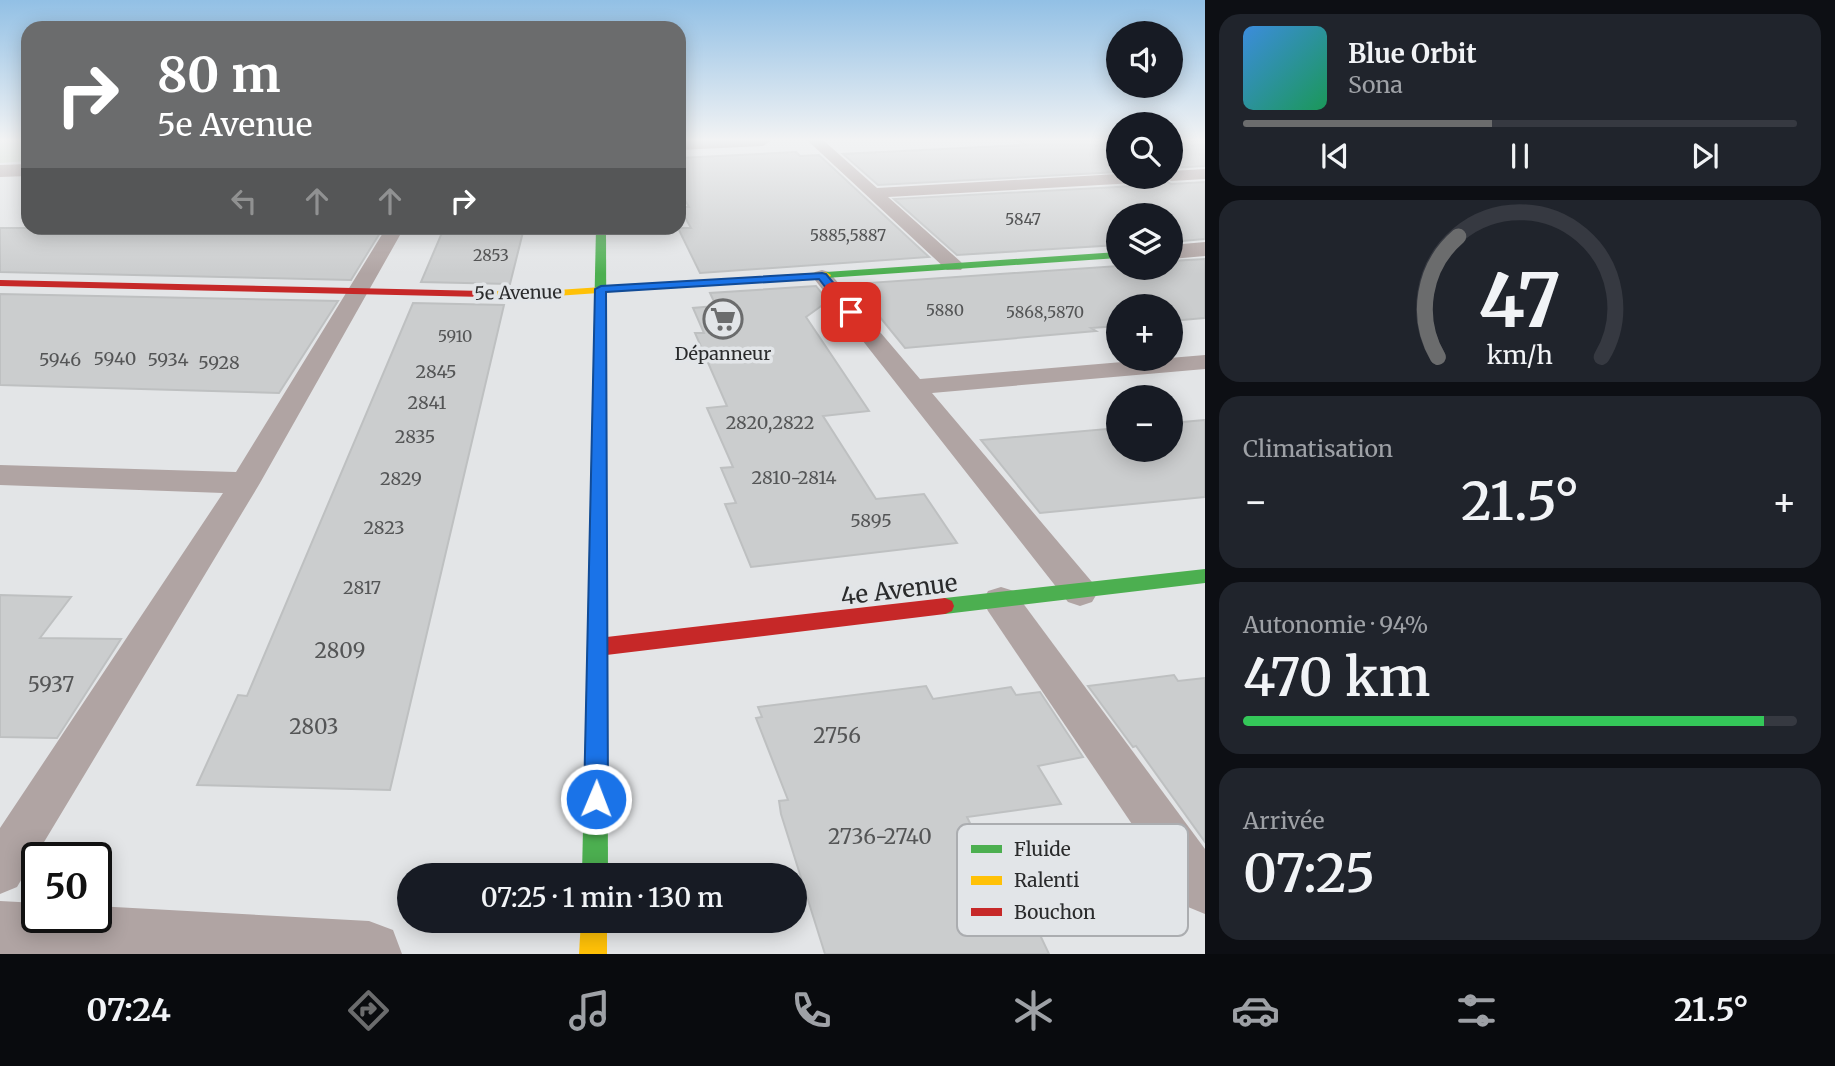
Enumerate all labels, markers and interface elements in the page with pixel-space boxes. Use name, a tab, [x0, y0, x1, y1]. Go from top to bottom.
map controls	[1106, 21, 1183, 462]
button: sound	[1106, 21, 1183, 98]
text: Blue Orbit	[1348, 37, 1477, 70]
text: 80 m	[157, 44, 280, 105]
icon: right	[42, 49, 133, 140]
text: Sona	[1348, 70, 1403, 99]
text: 5e Avenue	[157, 105, 312, 145]
button: search	[1106, 112, 1183, 189]
icon: previous	[1316, 137, 1354, 175]
icon: pause	[1501, 137, 1539, 175]
icon: next	[1686, 137, 1724, 175]
icon: left	[225, 182, 263, 220]
icon: ahead	[298, 182, 336, 220]
icon: ahead	[371, 182, 409, 220]
icon: right	[444, 182, 482, 220]
button: layers	[1106, 203, 1183, 280]
house number: 5847	[1005, 209, 1041, 229]
house number: 5885,5887	[810, 225, 886, 245]
house number: 2853	[473, 245, 509, 265]
text: 47	[1479, 255, 1561, 347]
street label: 5e Avenue	[474, 280, 562, 305]
pin	[821, 282, 881, 342]
icon: arrive	[832, 293, 870, 331]
button: +	[1106, 294, 1183, 371]
supermarket icon: Dépanneur	[702, 298, 744, 340]
house number: 5880	[926, 300, 964, 320]
house number: 5868,5870	[1006, 302, 1084, 322]
house number: 5910	[438, 326, 472, 346]
text: km/h	[1487, 339, 1553, 371]
place label: Dépanneur	[675, 342, 771, 365]
house number: 5940	[94, 347, 136, 370]
house number: 5946	[39, 348, 81, 371]
house number: 5934	[147, 348, 189, 371]
house number: 5928	[198, 351, 240, 374]
house number: 2845	[415, 360, 457, 383]
button: −	[1106, 385, 1183, 462]
house number: 2841	[407, 391, 447, 414]
house number: 2820,2822	[726, 411, 814, 434]
house number: 2835	[395, 425, 435, 448]
text: Climatisation	[1243, 434, 1393, 463]
house number: 2810-2814	[751, 466, 837, 489]
house number: 2829	[380, 467, 422, 490]
text: 21.5°	[1461, 469, 1579, 534]
text: −	[1243, 478, 1268, 525]
text: +	[1772, 478, 1797, 525]
house number: 5895	[850, 509, 892, 532]
house number: 2823	[363, 516, 405, 539]
street label: 4e Avenue	[839, 567, 959, 612]
house number: 2817	[343, 576, 381, 599]
text: Autonomie · 94%	[1243, 610, 1428, 639]
house number: 2809	[315, 637, 365, 664]
text: 470 km	[1243, 645, 1430, 710]
house number: 5937	[28, 671, 74, 698]
house number: 2803	[289, 713, 339, 740]
house number: 2756	[813, 722, 861, 749]
position arrow	[559, 762, 633, 836]
text: Arrivée	[1243, 806, 1325, 835]
house number: 2736-2740	[828, 823, 932, 850]
legend	[957, 824, 1188, 936]
text: Fluide	[1014, 837, 1071, 861]
text: 07:25	[1243, 841, 1375, 906]
speed limit sign: 50	[21, 842, 112, 933]
text: Ralenti	[1014, 868, 1079, 892]
text: 07:25 · 1 min · 130 m	[481, 881, 723, 914]
text: Bouchon	[1014, 900, 1096, 924]
icon: directions	[344, 986, 393, 1035]
icon: music	[565, 986, 614, 1035]
icon: phone	[787, 986, 836, 1035]
icon: climate	[1009, 986, 1058, 1035]
icon: car	[1231, 986, 1280, 1035]
icon: filters	[1452, 986, 1501, 1035]
text: 07:24	[86, 990, 171, 1030]
text: 21.5°	[1674, 990, 1749, 1030]

